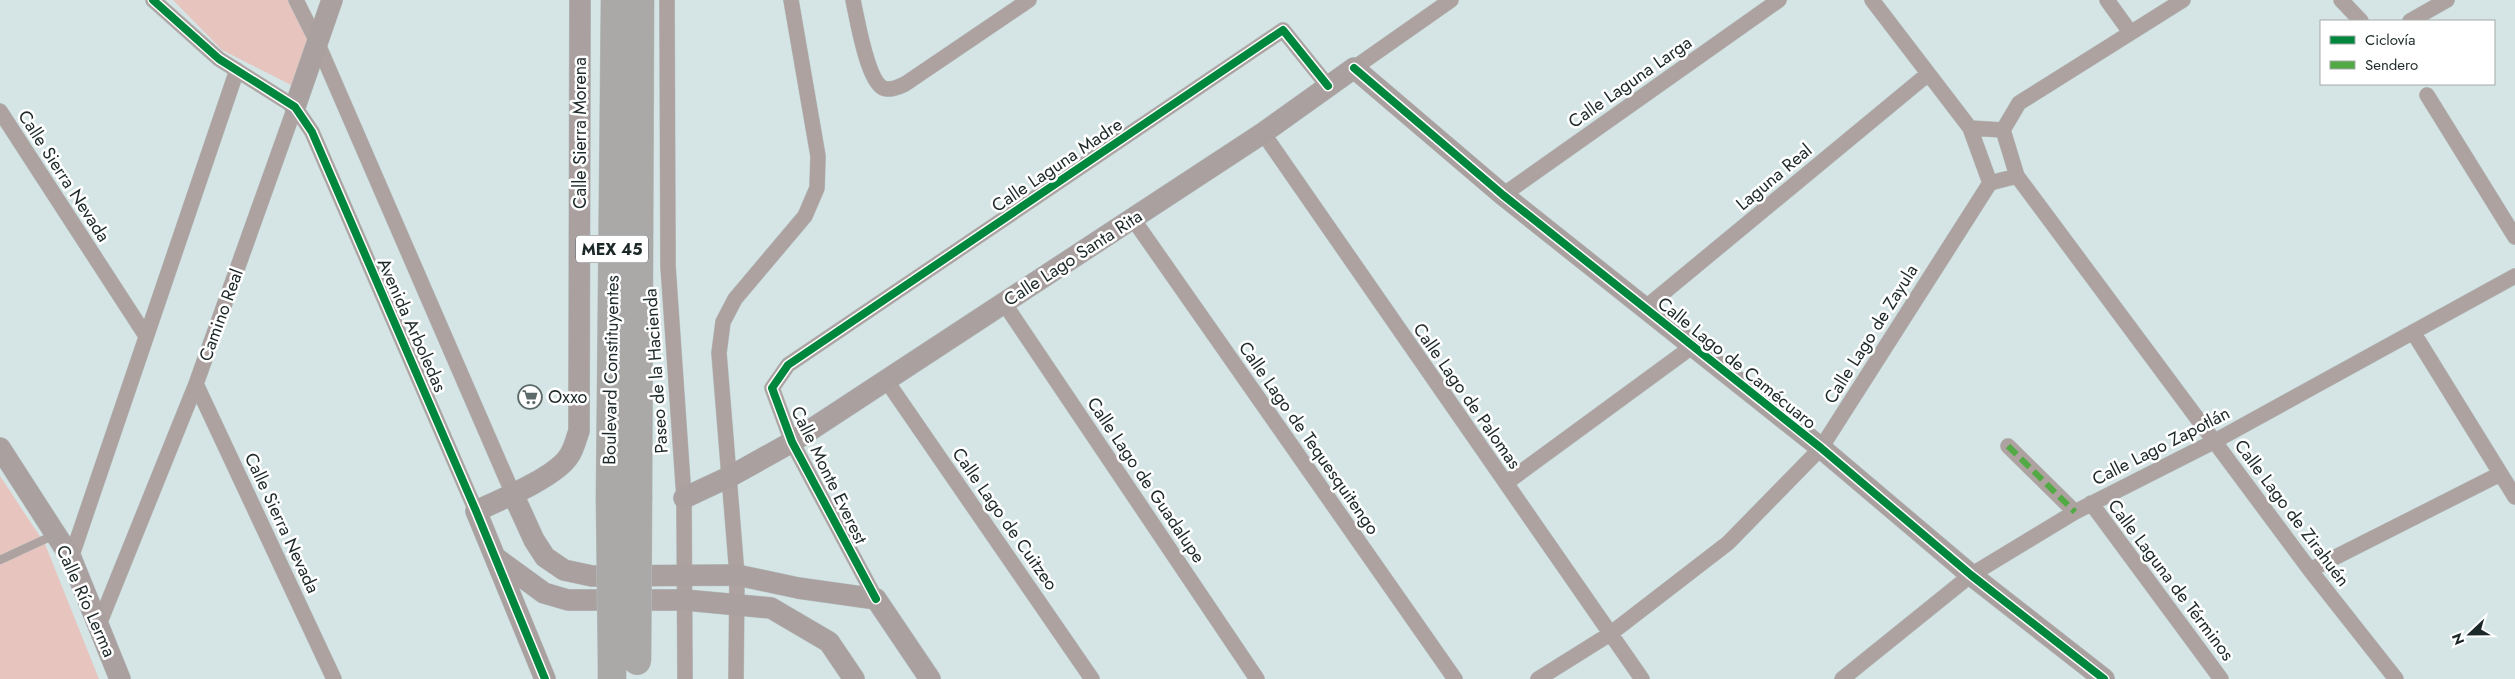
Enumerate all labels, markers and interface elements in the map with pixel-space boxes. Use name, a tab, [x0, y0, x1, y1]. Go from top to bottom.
legend	[2320, 20, 2495, 85]
text: Ciclovía	[2365, 29, 2415, 51]
street label: Calle Laguna Larga	[1563, 30, 1697, 134]
text: Sendero	[2365, 54, 2418, 76]
street label: Calle Sierra Morena	[567, 57, 593, 209]
street label: Calle Sierra Nevada	[12, 105, 116, 247]
street label: Calle Laguna Madre	[986, 112, 1128, 218]
street label: Laguna Real	[1730, 137, 1818, 217]
street label: Calle Lago Santa Rita	[999, 203, 1147, 313]
road number: MEX 45	[576, 235, 648, 262]
street label: Avenida Arboledas	[371, 254, 453, 396]
street label: Calle Lago de Zayula	[1818, 259, 1924, 409]
street label: Camino Real	[192, 265, 250, 365]
street label: Boulevard Constituyentes	[596, 275, 626, 465]
street label: Paseo de la Hacienda	[637, 288, 675, 454]
street label: Calle Lago de Camécuaro	[1652, 291, 1822, 435]
street label: Calle Lago de Palomas	[1407, 318, 1527, 474]
street label: Calle Lago de Tequesquitengo	[1232, 336, 1386, 540]
supermarket icon: Oxxo	[517, 384, 543, 410]
place label: Oxxo	[548, 384, 588, 410]
street label: Calle Lago de Guadalupe	[1081, 392, 1211, 568]
street label: Calle Lago Zapotlán	[2088, 400, 2234, 492]
street label: Calle Monte Everest	[784, 402, 874, 549]
street label: Calle Lago de Zirahuén	[2228, 434, 2356, 592]
street label: Calle Lago de Cuitzeo	[946, 442, 1064, 596]
street label: Calle Sierra Nevada	[238, 448, 326, 598]
street label: Calle Laguna de Términos	[2102, 494, 2240, 666]
street label: Calle Río Lerma	[50, 541, 122, 661]
north arrow	[2445, 609, 2495, 659]
text: N	[2447, 630, 2469, 648]

